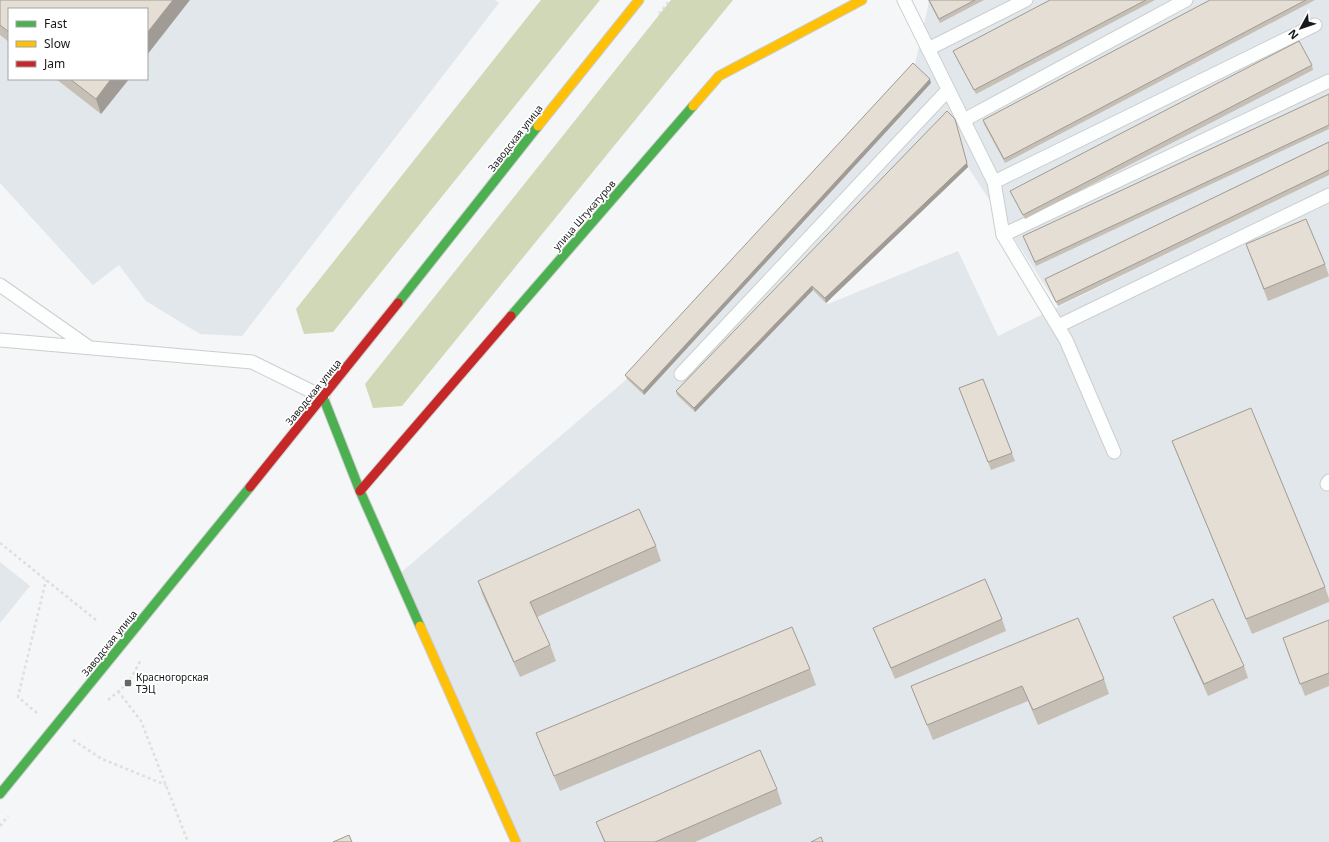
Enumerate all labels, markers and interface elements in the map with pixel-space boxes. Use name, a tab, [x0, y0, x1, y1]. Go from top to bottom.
legend	[8, 8, 148, 80]
north arrow	[1281, 8, 1321, 48]
text: Fast	[44, 15, 68, 32]
text: N	[1284, 26, 1302, 43]
text: Slow	[44, 35, 71, 52]
text: Jam	[43, 55, 65, 72]
street label: Заводская улица	[484, 102, 546, 174]
street label: улица Штукатуров	[550, 177, 619, 253]
street label: Заводская улица	[282, 356, 344, 428]
street label: Заводская улица	[78, 607, 140, 679]
place label: Красногорская ТЭЦ	[136, 670, 209, 696]
marker: Красногорская ТЭЦ	[123, 678, 133, 688]

